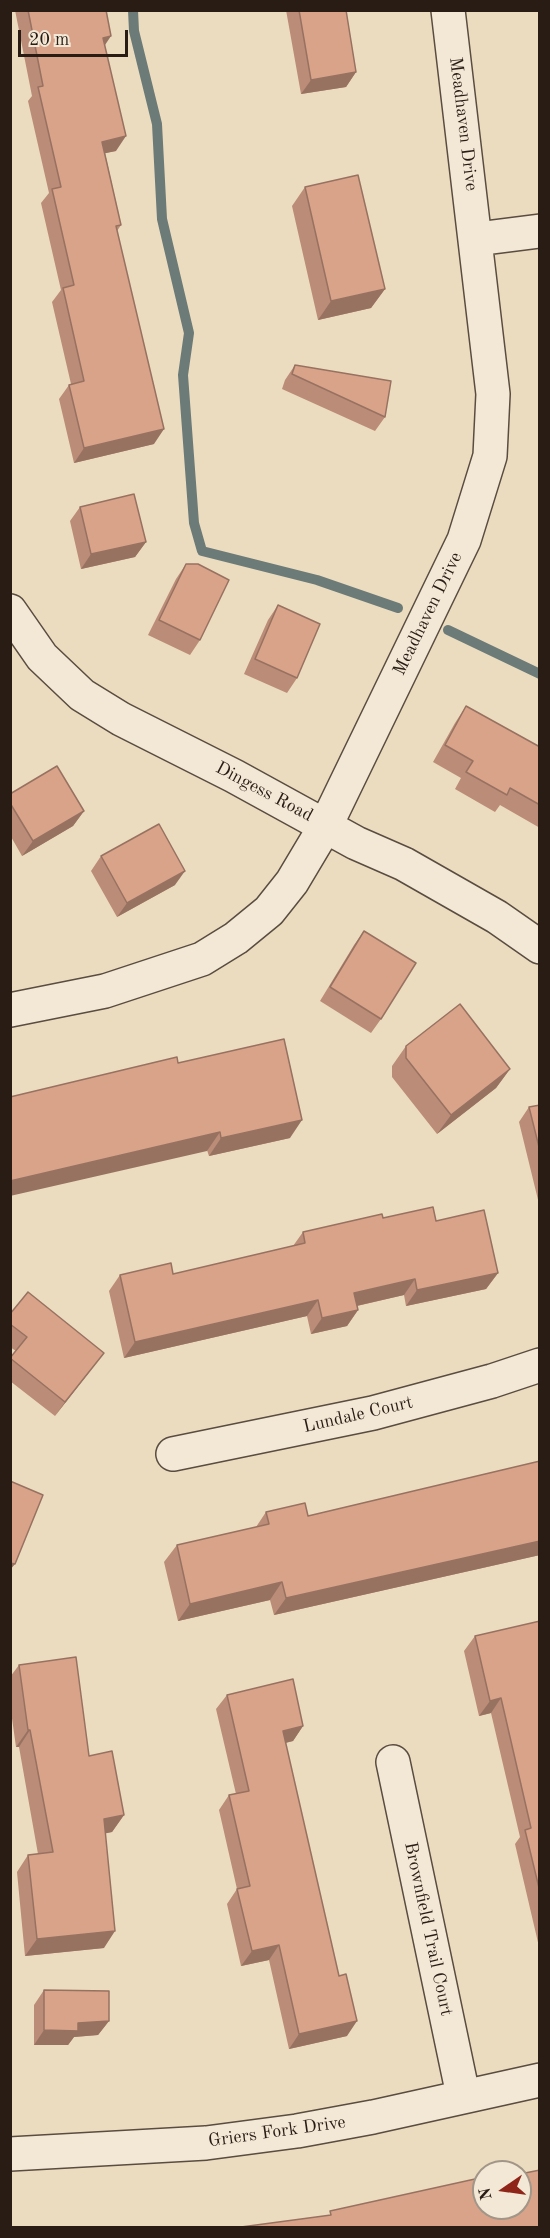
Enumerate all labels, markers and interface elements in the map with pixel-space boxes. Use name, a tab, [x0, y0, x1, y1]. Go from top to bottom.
scale bar	[21, 18, 130, 56]
text: 20 m	[29, 31, 69, 49]
street label: Meadhaven Drive	[444, 56, 482, 192]
street label: Meadhaven Drive	[389, 549, 467, 679]
street label: Dingess Road	[212, 757, 316, 827]
street label: Lundale Court	[301, 1392, 415, 1438]
street label: Brownfield Trail Court	[399, 1840, 457, 2018]
street label: Griers Fork Drive	[207, 2112, 347, 2152]
north arrow	[472, 2160, 532, 2220]
text: N	[477, 2186, 496, 2201]

